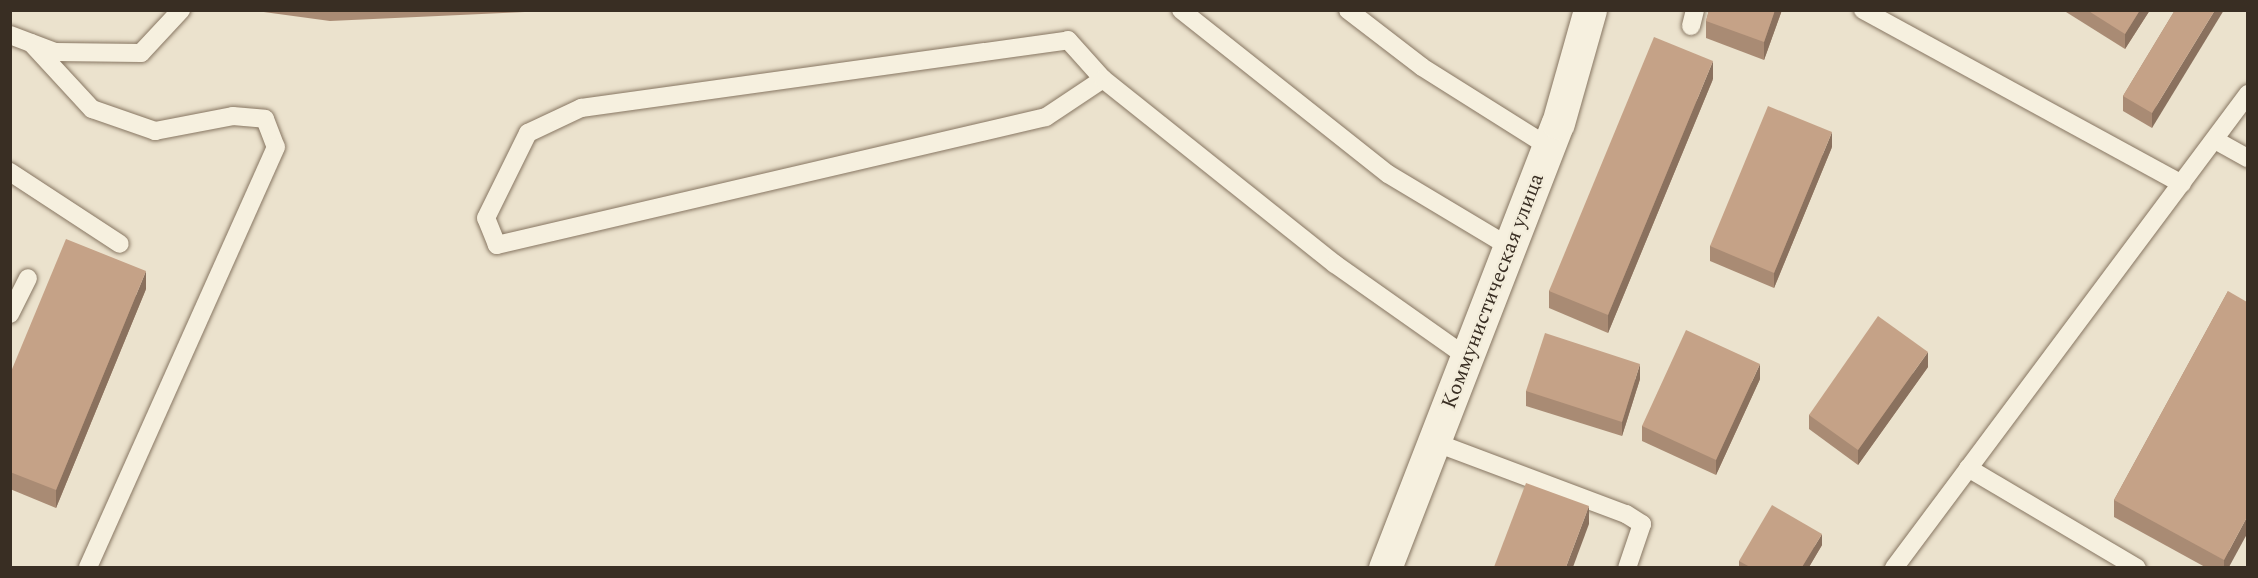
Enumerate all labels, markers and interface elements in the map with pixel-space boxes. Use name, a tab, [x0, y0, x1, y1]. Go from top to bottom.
street label: Коммунистическая улица	[1436, 170, 1550, 412]

